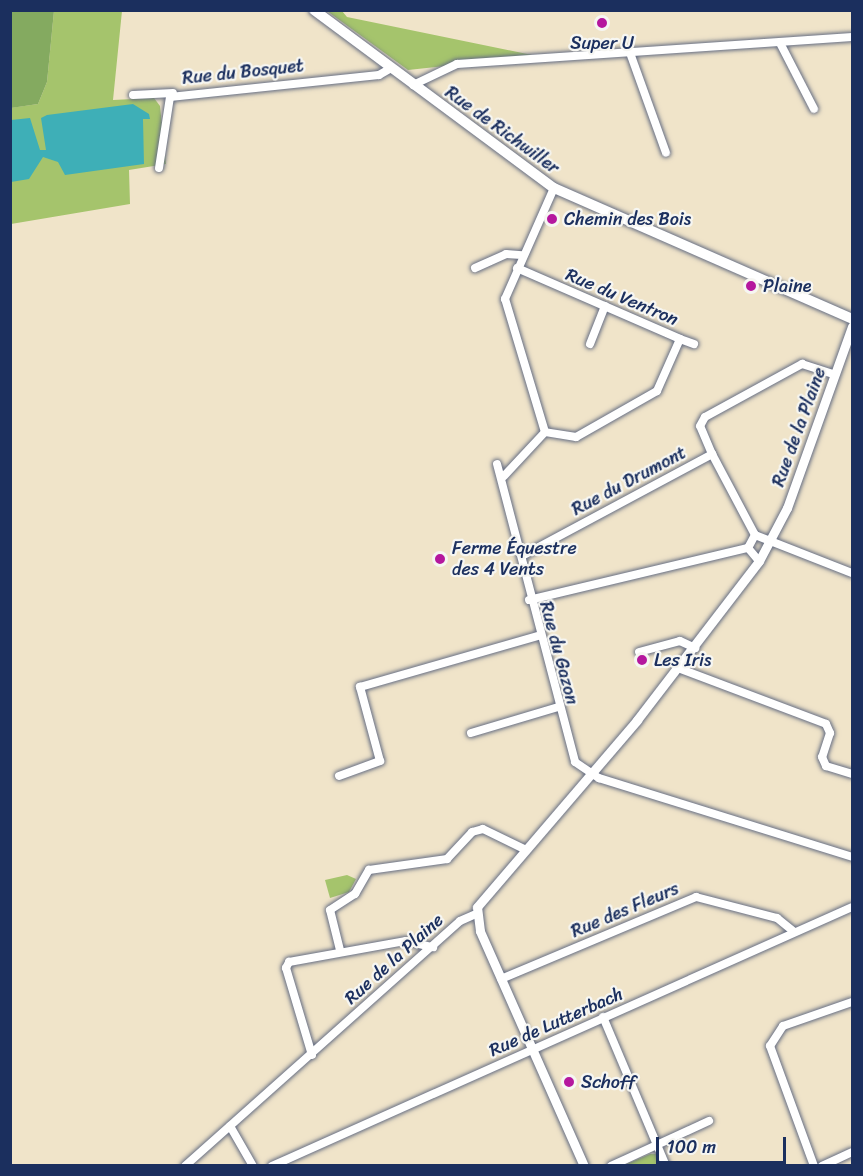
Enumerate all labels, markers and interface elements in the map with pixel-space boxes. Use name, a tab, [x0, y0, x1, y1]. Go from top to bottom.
marker: Super U	[595, 16, 609, 30]
place label: Super U	[570, 32, 634, 54]
street label: Rue du Bosquet	[181, 55, 305, 89]
street label: Rue de Richwiller	[441, 81, 563, 179]
place label: Chemin des Bois	[564, 208, 693, 230]
marker: Chemin des Bois	[545, 212, 559, 226]
street label: Rue du Ventron	[562, 263, 682, 331]
place label: Plaine	[763, 275, 811, 297]
marker: Plaine	[744, 279, 758, 293]
street label: Rue de la Plaine	[767, 364, 831, 490]
street label: Rue du Drumont	[568, 442, 690, 520]
place label: Ferme Équestre des 4 Vents	[452, 538, 575, 580]
marker: Ferme Équestre des 4 Vents	[433, 552, 447, 566]
street label: Rue du Gazon	[535, 599, 583, 707]
place label: Les Iris	[654, 649, 712, 671]
marker: Les Iris	[635, 653, 649, 667]
street label: Rue des Fleurs	[568, 878, 682, 942]
street label: Rue de la Plaine	[340, 909, 448, 1009]
street label: Rue de Lutterbach	[486, 983, 626, 1061]
place label: Schoff	[581, 1071, 636, 1093]
marker: Schoff	[562, 1075, 576, 1089]
scale bar	[659, 1125, 790, 1163]
text: 100 m	[667, 1131, 716, 1163]

